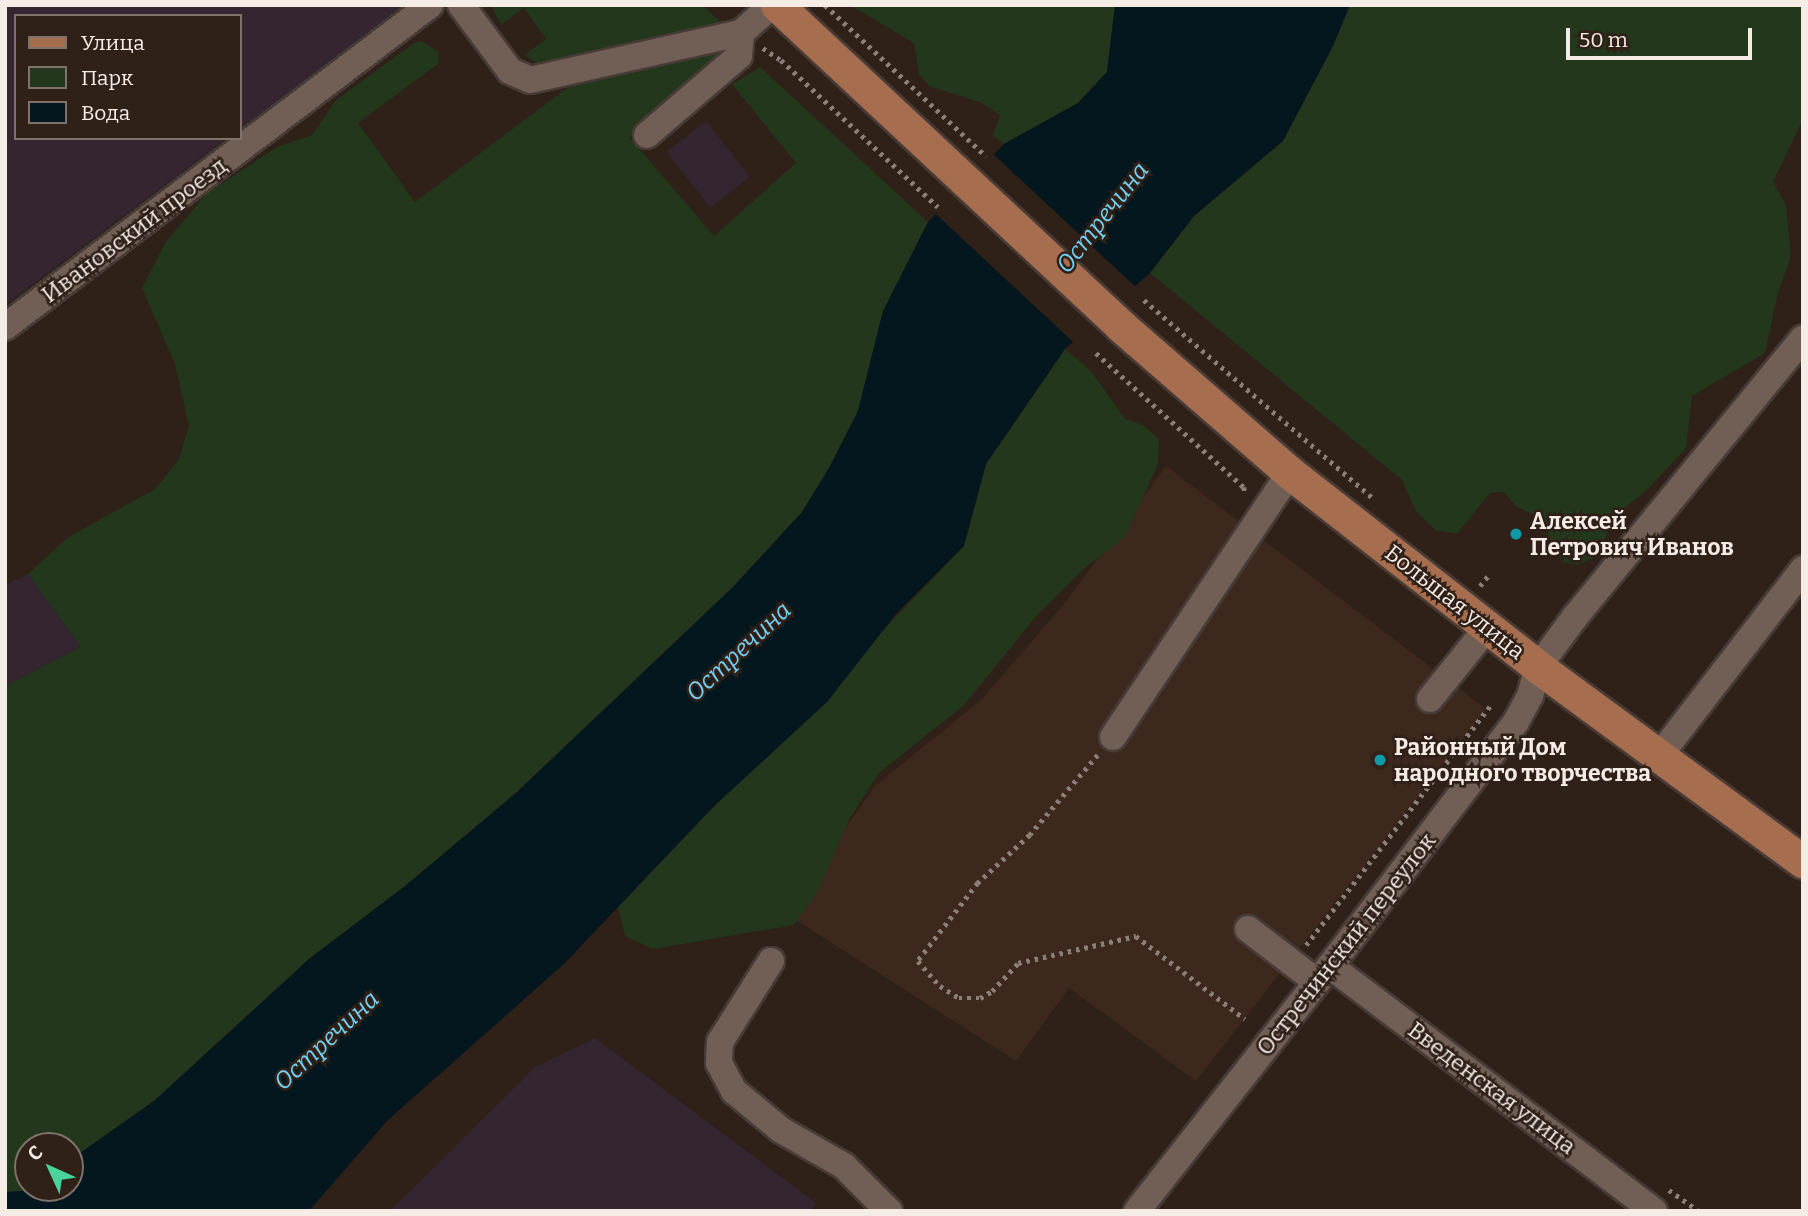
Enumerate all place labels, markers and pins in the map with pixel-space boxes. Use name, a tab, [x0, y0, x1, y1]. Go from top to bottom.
place label: Алексей Петрович Иванов	[1530, 507, 1734, 561]
marker: Алексей Петрович Иванов	[1508, 526, 1524, 542]
place label: Районный Дом народного творчества	[1394, 733, 1651, 787]
marker: Районный Дом народного творчества	[1372, 752, 1388, 768]

